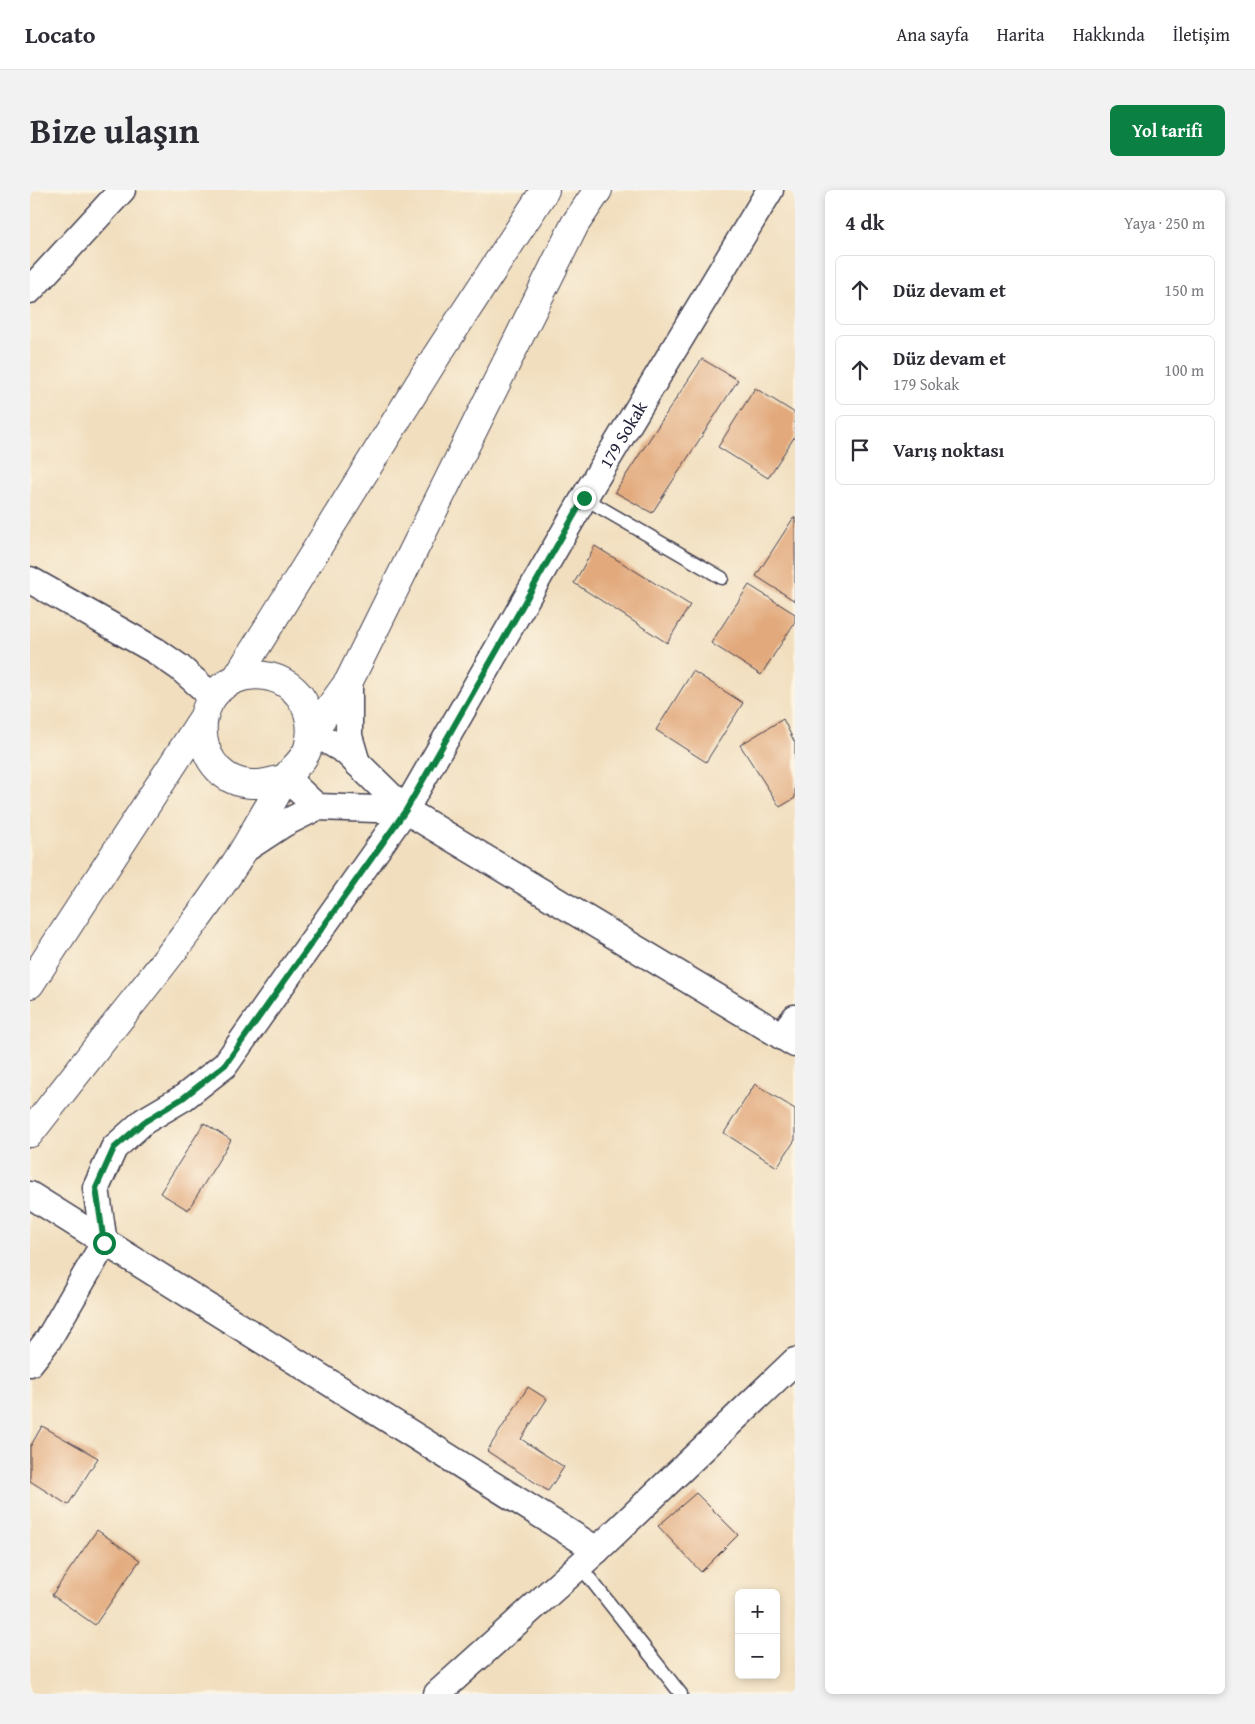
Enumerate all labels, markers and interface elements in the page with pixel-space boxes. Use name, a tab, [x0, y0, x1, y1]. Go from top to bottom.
text: Locato	[25, 17, 96, 52]
text: Ana sayfa	[896, 21, 969, 48]
text: Harita	[997, 21, 1045, 48]
text: Hakkında	[1073, 21, 1145, 48]
text: İletişim	[1173, 21, 1230, 48]
text: Bize ulaşın	[30, 105, 200, 156]
button: Yol tarifi	[1110, 105, 1225, 156]
text: 4 dk	[845, 207, 885, 238]
text: Yaya · 250 m	[1124, 211, 1205, 235]
icon: ahead	[846, 276, 874, 304]
text: Düz devam et	[893, 276, 1006, 304]
text: 150 m	[1164, 278, 1204, 302]
text: Düz devam et	[893, 344, 1006, 372]
icon: ahead	[846, 356, 874, 384]
text: 100 m	[1164, 358, 1204, 382]
text: 179 Sokak	[893, 372, 959, 396]
street label: 179 Sokak	[592, 395, 654, 473]
icon: arrive	[846, 436, 874, 464]
text: Varış noktası	[893, 436, 1004, 464]
route end	[573, 487, 596, 510]
route start	[93, 1232, 116, 1255]
map controls	[735, 1589, 780, 1679]
button: +	[735, 1589, 780, 1634]
button: −	[735, 1634, 780, 1679]

